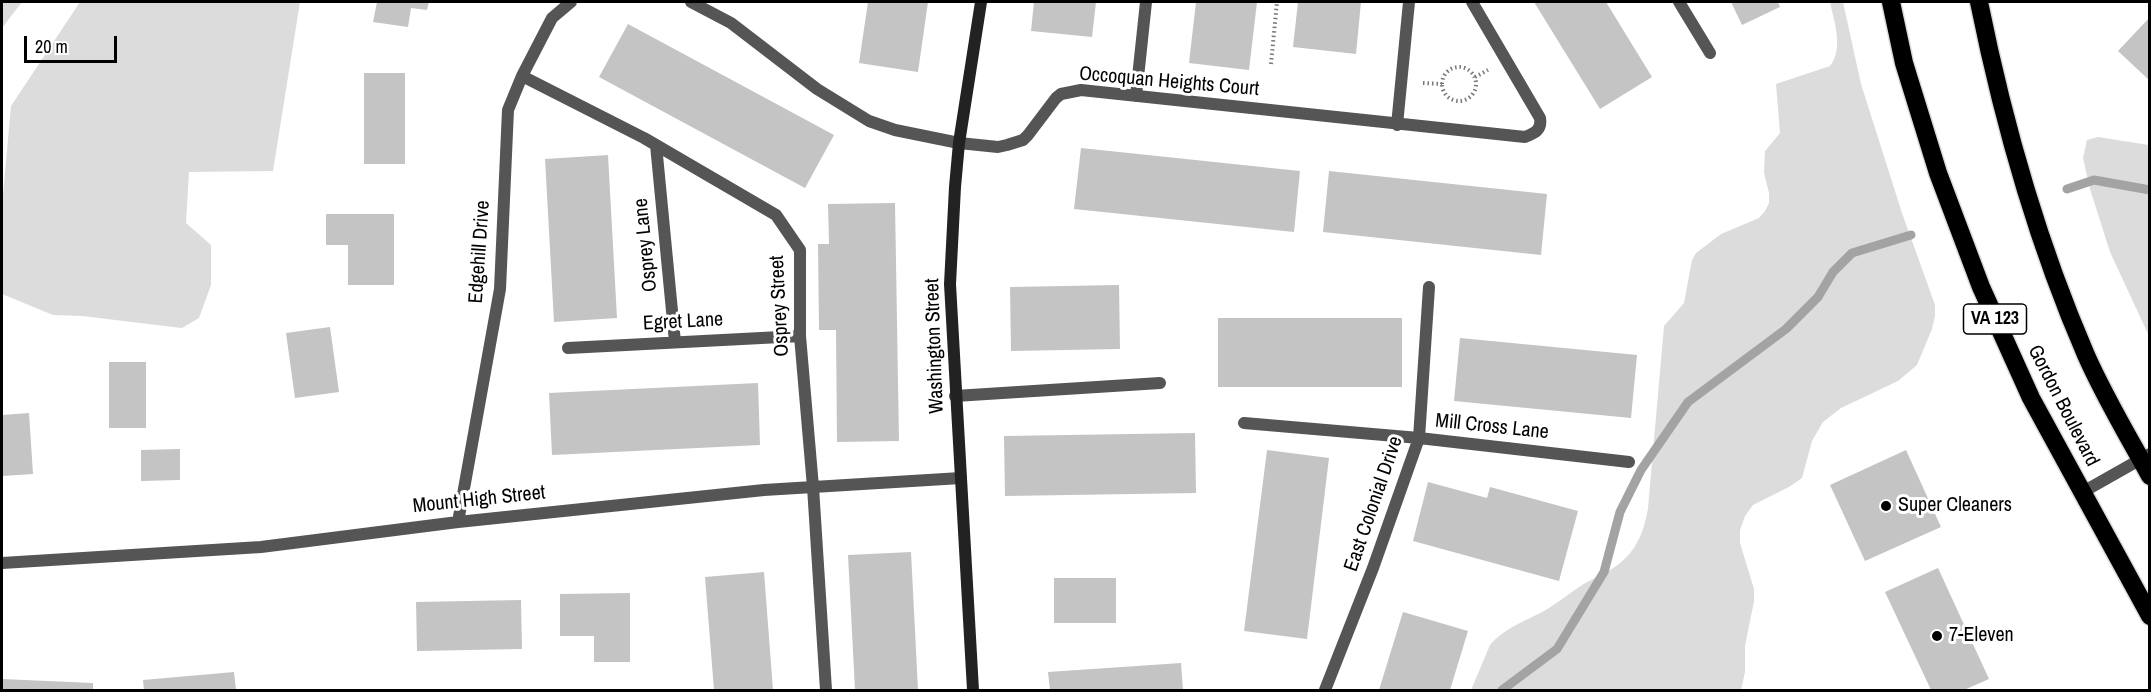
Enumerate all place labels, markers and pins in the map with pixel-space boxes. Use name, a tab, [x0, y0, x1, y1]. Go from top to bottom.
place label: Super Cleaners	[1898, 494, 2012, 518]
marker: Super Cleaners	[1879, 499, 1893, 513]
place label: 7-Eleven	[1949, 624, 2014, 648]
marker: 7-Eleven	[1930, 629, 1944, 643]

